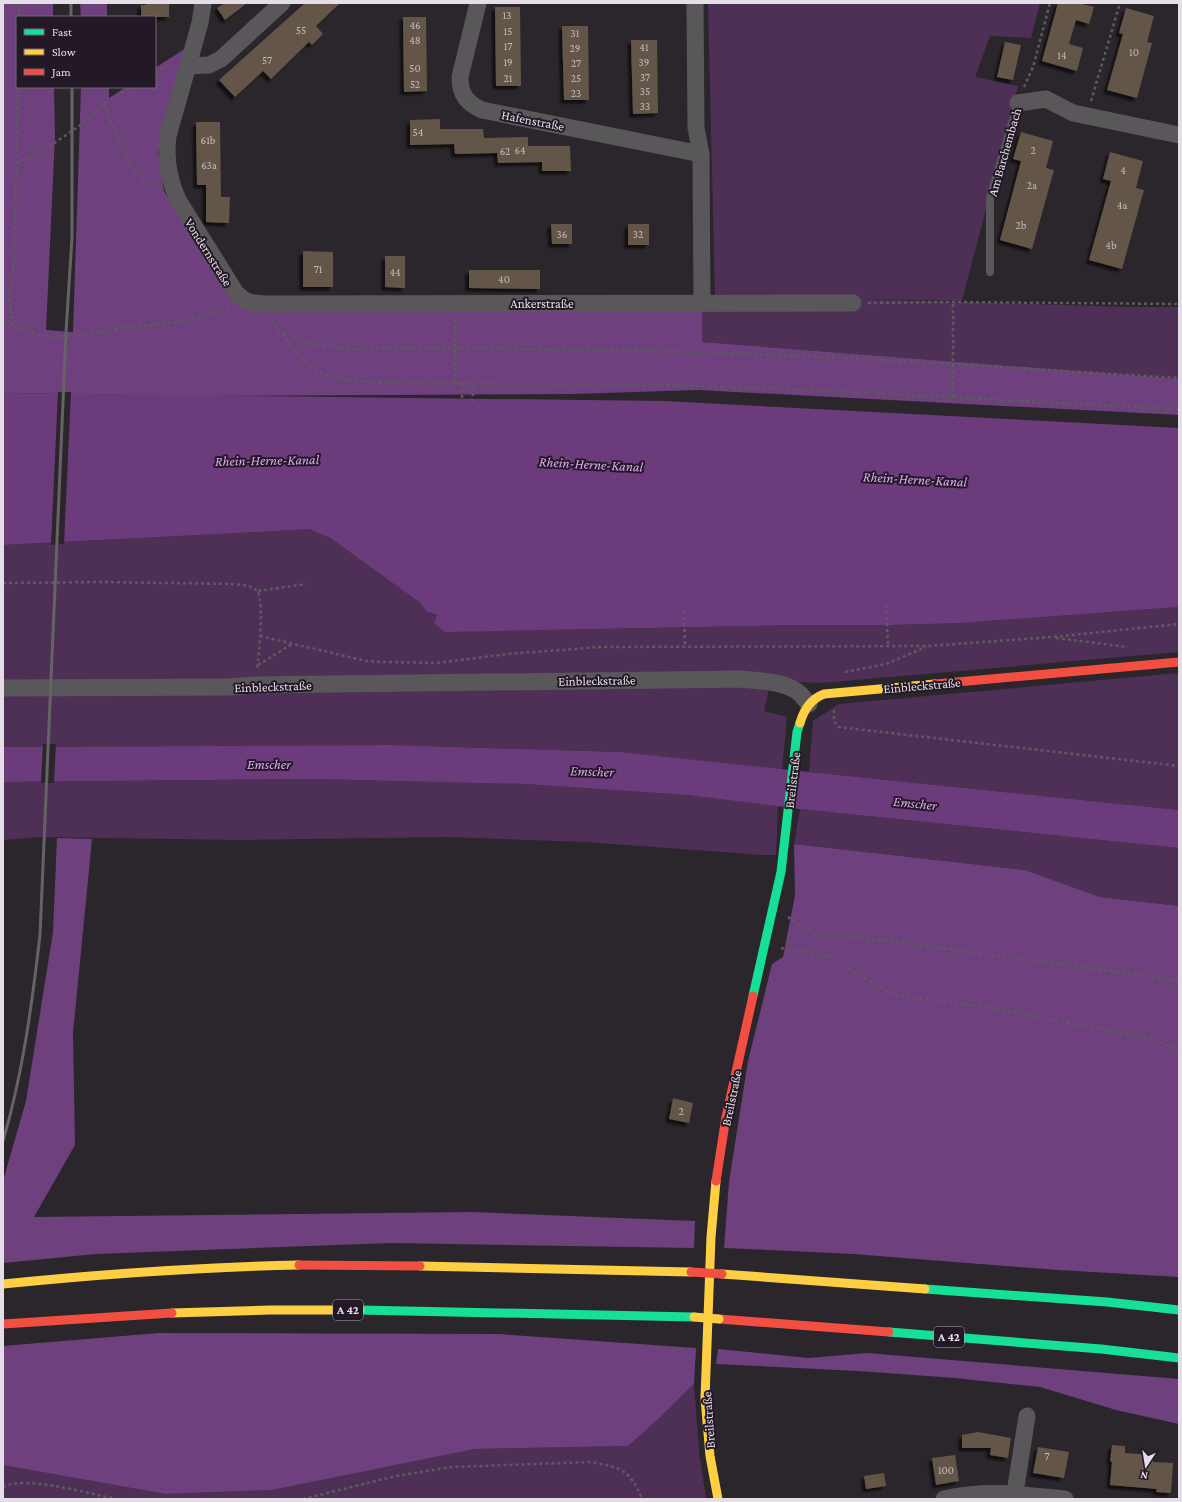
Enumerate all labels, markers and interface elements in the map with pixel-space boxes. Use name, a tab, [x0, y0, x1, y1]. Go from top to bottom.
house number: 13	[503, 9, 511, 21]
legend	[16, 16, 156, 88]
house number: 46	[409, 19, 421, 31]
house number: 55	[296, 24, 306, 36]
text: Fast	[52, 25, 73, 39]
house number: 15	[504, 25, 512, 37]
house number: 31	[571, 27, 580, 39]
house number: 48	[409, 34, 421, 46]
house number: 17	[504, 40, 512, 52]
house number: 41	[639, 41, 649, 53]
house number: 29	[570, 42, 580, 54]
text: Slow	[52, 45, 76, 59]
house number: 10	[1129, 46, 1139, 58]
house number: 14	[1057, 49, 1067, 61]
house number: 57	[262, 54, 272, 66]
house number: 19	[503, 56, 513, 68]
house number: 39	[639, 56, 649, 68]
house number: 27	[571, 57, 581, 69]
house number: 50	[409, 62, 421, 74]
text: Jam	[51, 65, 71, 79]
house number: 37	[640, 71, 650, 83]
house number: 21	[504, 72, 513, 84]
house number: 25	[571, 72, 581, 84]
house number: 52	[410, 78, 420, 90]
house number: 35	[640, 85, 650, 97]
house number: 23	[571, 87, 581, 99]
house number: 33	[640, 100, 650, 112]
street label: Am Barchembach	[985, 106, 1024, 198]
street label: Hafenstraße	[500, 107, 566, 134]
house number: 54	[413, 126, 424, 138]
house number: 61b	[201, 134, 216, 146]
house number: 64	[514, 144, 526, 156]
house number: 2	[1030, 144, 1036, 156]
house number: 62	[500, 145, 510, 157]
house number: 63a	[201, 159, 217, 171]
house number: 4	[1120, 164, 1126, 176]
house number: 2a	[1027, 179, 1037, 191]
house number: 4a	[1117, 199, 1127, 211]
street label: Vondernstraße	[182, 216, 236, 289]
house number: 2b	[1016, 219, 1027, 231]
house number: 36	[557, 228, 567, 240]
house number: 32	[633, 228, 643, 240]
house number: 4b	[1105, 239, 1117, 251]
house number: 71	[314, 263, 323, 275]
house number: 44	[389, 266, 401, 278]
house number: 40	[498, 273, 510, 285]
street label: Ankerstraße	[510, 296, 574, 311]
water label: Rhein-Herne-Kanal	[215, 451, 320, 469]
water label: Rhein-Herne-Kanal	[539, 453, 644, 475]
water label: Rhein-Herne-Kanal	[863, 468, 968, 490]
street label: Einbleckstraße	[558, 672, 636, 689]
street label: Einbleckstraße	[883, 675, 962, 696]
street label: Einbleckstraße	[234, 678, 312, 695]
street label: Breilstraße	[782, 751, 803, 809]
water label: Emscher	[247, 756, 292, 772]
water label: Emscher	[570, 762, 615, 780]
water label: Emscher	[892, 793, 939, 813]
street label: Breilstraße	[718, 1069, 745, 1127]
house number: 2	[678, 1105, 684, 1117]
road number: A 42	[333, 1300, 363, 1320]
road number: A 42	[934, 1327, 964, 1347]
street label: Breilstraße	[699, 1391, 718, 1449]
north arrow	[1126, 1446, 1166, 1486]
house number: 7	[1044, 1450, 1050, 1462]
house number: 100	[938, 1464, 954, 1476]
text: N	[1139, 1469, 1149, 1482]

